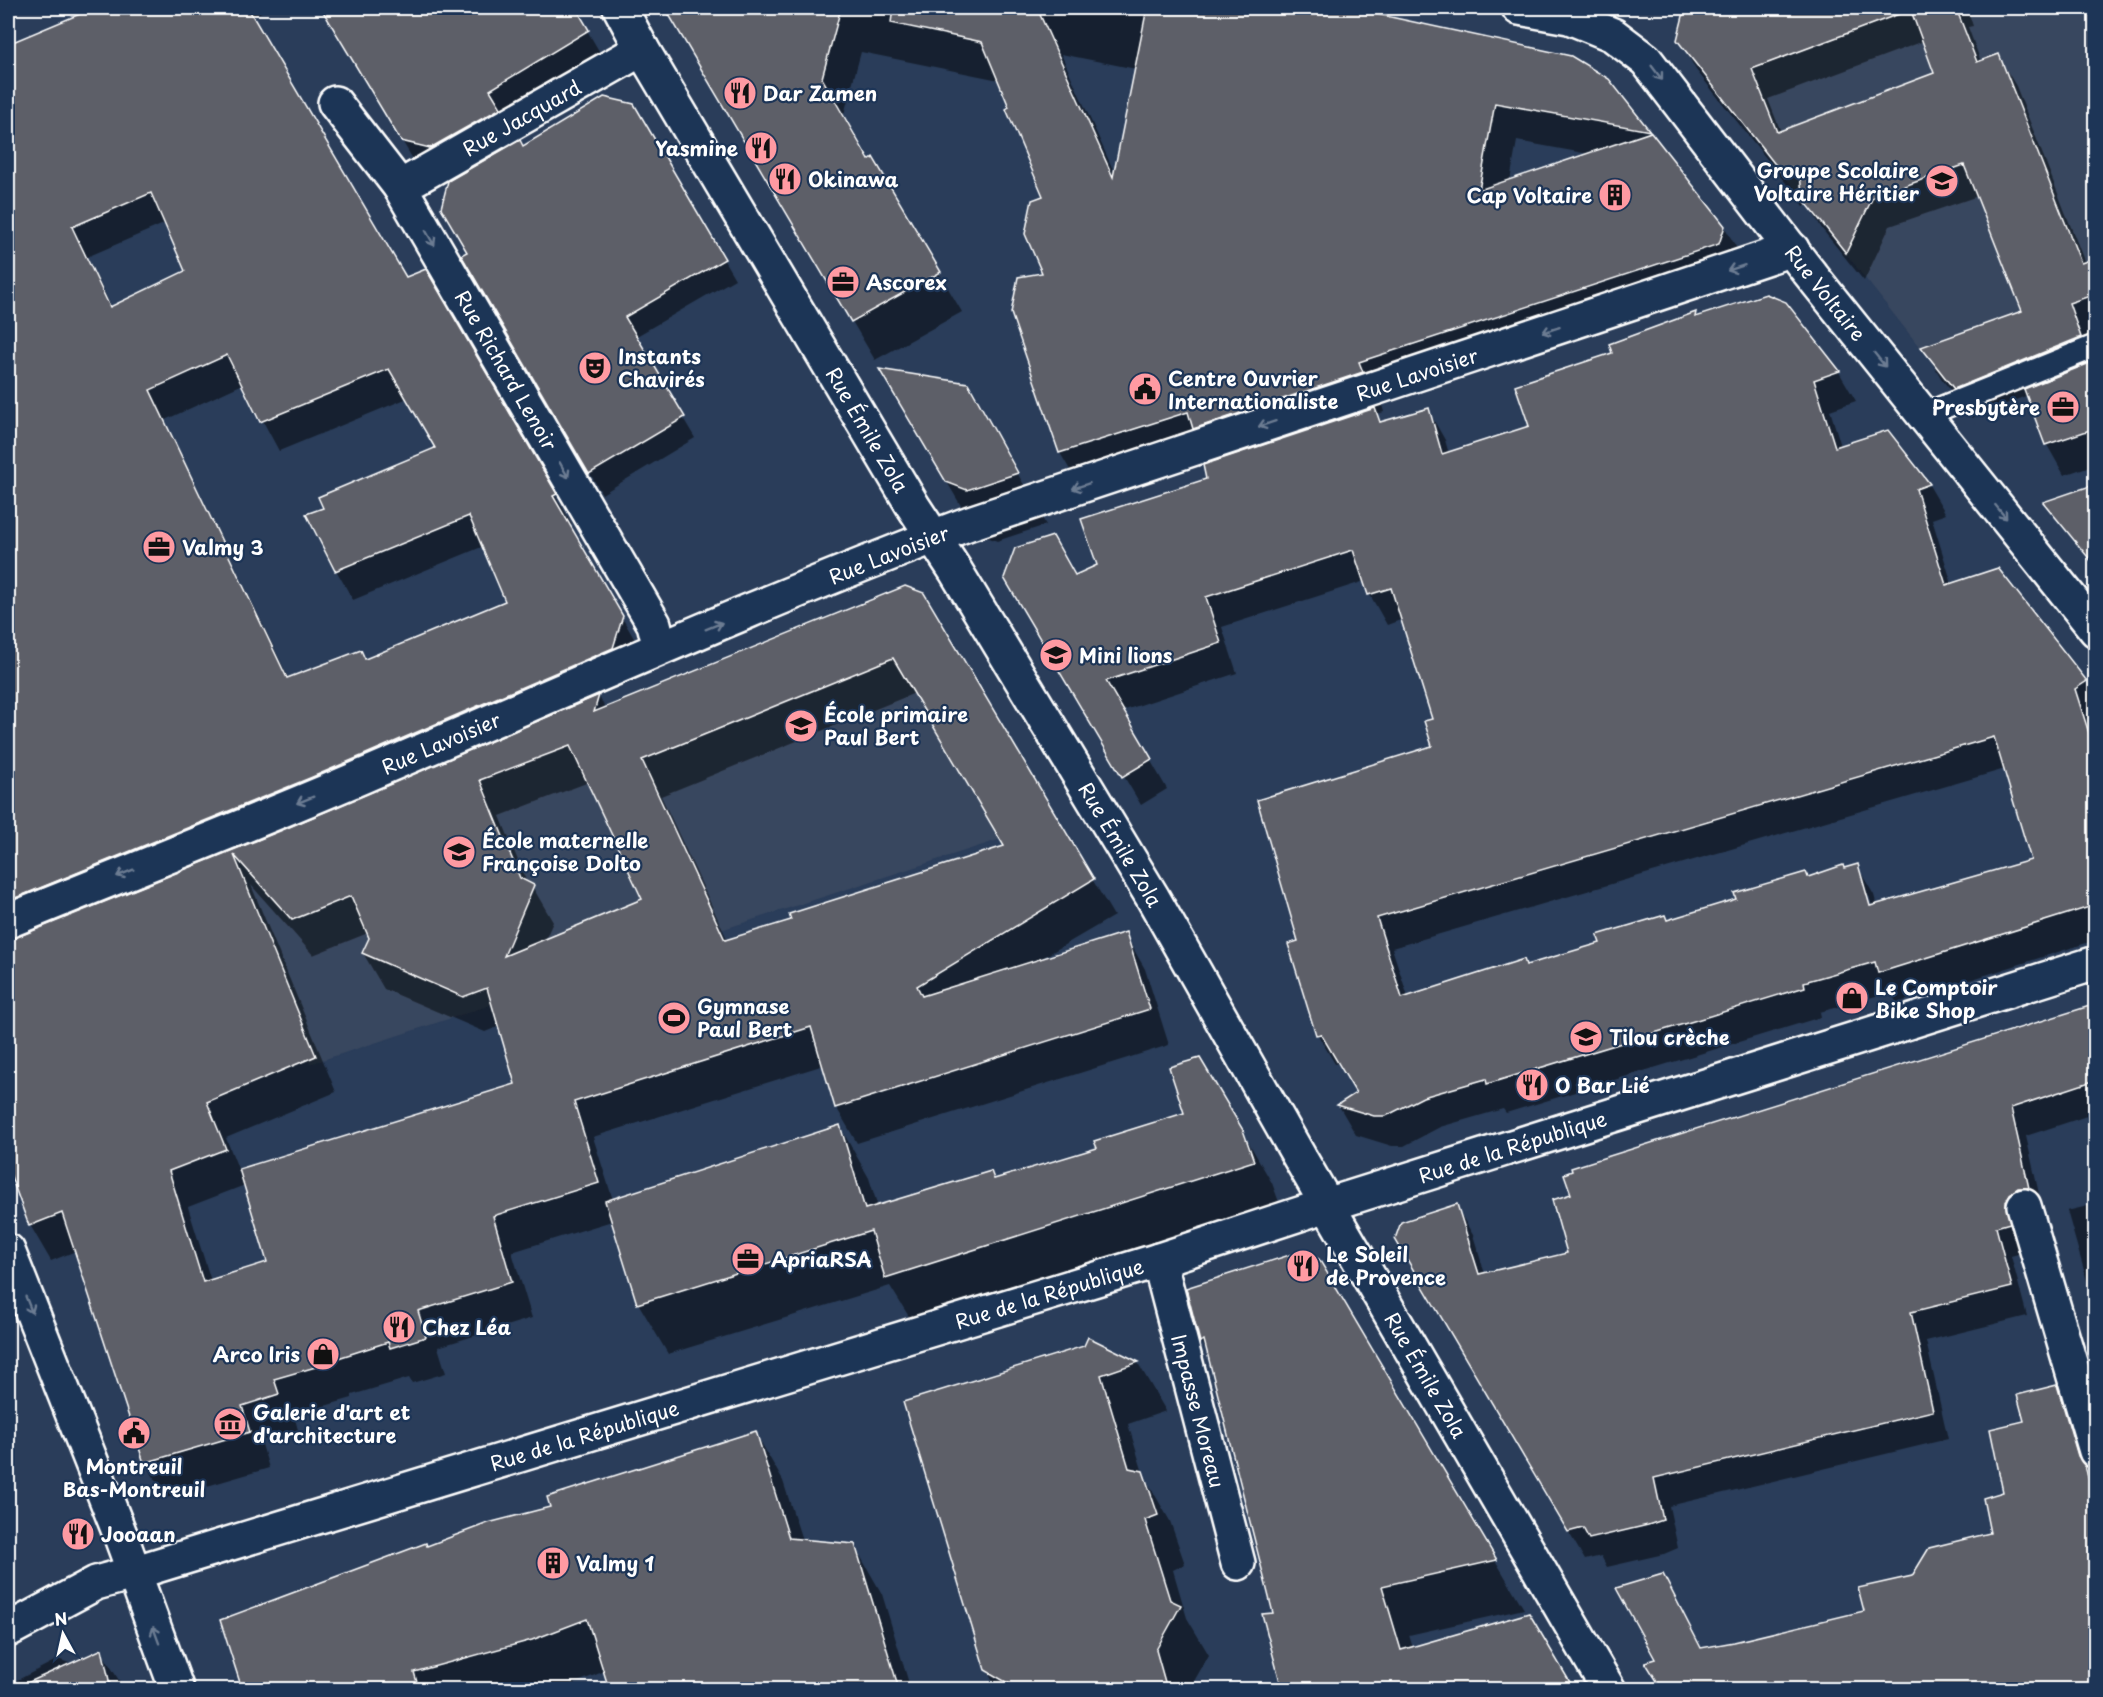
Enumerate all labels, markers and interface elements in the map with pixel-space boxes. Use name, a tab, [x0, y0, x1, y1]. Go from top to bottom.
one-way arrow	[1650, 65, 1663, 81]
street label: Rue Jacquard	[457, 72, 586, 163]
restaurant icon: Dar Zamen	[722, 75, 758, 111]
place label: Dar Zamen	[763, 78, 877, 108]
restaurant icon: Yasmine	[743, 130, 779, 166]
place label: Yasmine	[655, 133, 738, 163]
place label: Groupe Scolaire Voltaire Héritier	[1753, 155, 1920, 208]
restaurant icon: Okinawa	[767, 161, 803, 197]
school or university icon: Groupe Scolaire Voltaire Héritier	[1924, 163, 1960, 199]
place label: Okinawa	[808, 164, 898, 194]
building icon: Cap Voltaire	[1597, 177, 1633, 213]
place label: Cap Voltaire	[1466, 180, 1592, 210]
one-way arrow	[424, 229, 436, 246]
street label: Rue Voltaire	[1778, 239, 1874, 347]
one-way arrow	[1727, 263, 1746, 274]
office icon: Ascorex	[825, 264, 861, 300]
place label: Ascorex	[866, 267, 947, 297]
street label: Rue Richard Lenoir	[448, 284, 565, 456]
one-way arrow	[1542, 325, 1561, 336]
street label: Rue Lavoisier	[1352, 340, 1482, 408]
place label: Instants Chavirés	[618, 341, 705, 394]
theatre icon: Instants Chavirés	[577, 350, 613, 386]
one-way arrow	[1873, 352, 1886, 368]
street label: Rue Émile Zola	[819, 361, 917, 498]
place label: Centre Ouvrier Internationaliste	[1168, 363, 1338, 416]
public building icon: Centre Ouvrier Internationaliste	[1127, 371, 1163, 407]
office icon: Presbytère	[2045, 389, 2081, 425]
place label: Presbytère	[1932, 392, 2040, 422]
one-way arrow	[1258, 420, 1276, 431]
one-way arrow	[559, 461, 571, 478]
one-way arrow	[1072, 481, 1091, 492]
one-way arrow	[1995, 504, 2008, 520]
street label: Rue Lavoisier	[824, 517, 954, 592]
office icon: Valmy 3	[141, 529, 177, 565]
place label: Valmy 3	[182, 532, 264, 562]
one-way arrow	[704, 620, 723, 631]
school or university icon: Mini lions	[1038, 637, 1074, 673]
place label: Mini lions	[1079, 640, 1173, 670]
place label: École primaire Paul Bert	[824, 699, 968, 752]
street label: Rue Lavoisier	[377, 704, 506, 782]
school or university icon: École primaire Paul Bert	[783, 708, 819, 744]
street label: Rue Émile Zola	[1071, 776, 1170, 912]
one-way arrow	[297, 795, 315, 806]
place label: École maternelle Françoise Dolto	[482, 825, 648, 878]
school or university icon: École maternelle Françoise Dolto	[441, 834, 477, 870]
one-way arrow	[116, 869, 134, 880]
place label: Le Comptoir Bike Shop	[1875, 972, 1998, 1025]
shop icon: Le Comptoir Bike Shop	[1834, 980, 1870, 1016]
place label: Gymnase Paul Bert	[697, 991, 793, 1044]
sports icon: Gymnase Paul Bert	[656, 1000, 692, 1036]
school or university icon: Tilou crèche	[1568, 1019, 1604, 1055]
place label: Tilou crèche	[1609, 1022, 1730, 1052]
restaurant icon: O Bar Lié	[1514, 1067, 1550, 1103]
place label: O Bar Lié	[1555, 1070, 1650, 1100]
street label: Rue de la République	[1415, 1103, 1610, 1190]
place label: Le Soleil de Provence	[1326, 1239, 1446, 1292]
office icon: ApriaRSA	[730, 1241, 766, 1277]
place label: ApriaRSA	[771, 1244, 872, 1274]
restaurant icon: Le Soleil de Provence	[1285, 1248, 1321, 1284]
street label: Rue de la République	[951, 1251, 1147, 1336]
one-way arrow	[24, 1295, 35, 1314]
street label: Rue Émile Zola	[1378, 1306, 1474, 1443]
restaurant icon: Chez Léa	[381, 1309, 417, 1345]
place label: Chez Léa	[422, 1312, 511, 1342]
street label: Impasse Moreau	[1164, 1331, 1233, 1491]
shop icon: Arco Iris	[305, 1336, 341, 1372]
place label: Arco Iris	[213, 1339, 300, 1369]
street label: Rue de la République	[486, 1392, 682, 1478]
place label: Galerie d'art et d'architecture	[253, 1397, 411, 1450]
museum icon: Galerie d'art et d'architecture	[212, 1406, 248, 1442]
public building icon: Montreuil Bas-Montreuil	[116, 1415, 152, 1451]
place label: Montreuil Bas-Montreuil	[63, 1451, 205, 1504]
restaurant icon: Jooaan	[60, 1516, 96, 1552]
place label: Jooaan	[101, 1519, 175, 1549]
building icon: Valmy 1	[535, 1545, 571, 1581]
place label: Valmy 1	[576, 1548, 654, 1578]
north arrow	[33, 1604, 93, 1664]
text: N	[53, 1605, 69, 1631]
one-way arrow	[150, 1626, 161, 1644]

